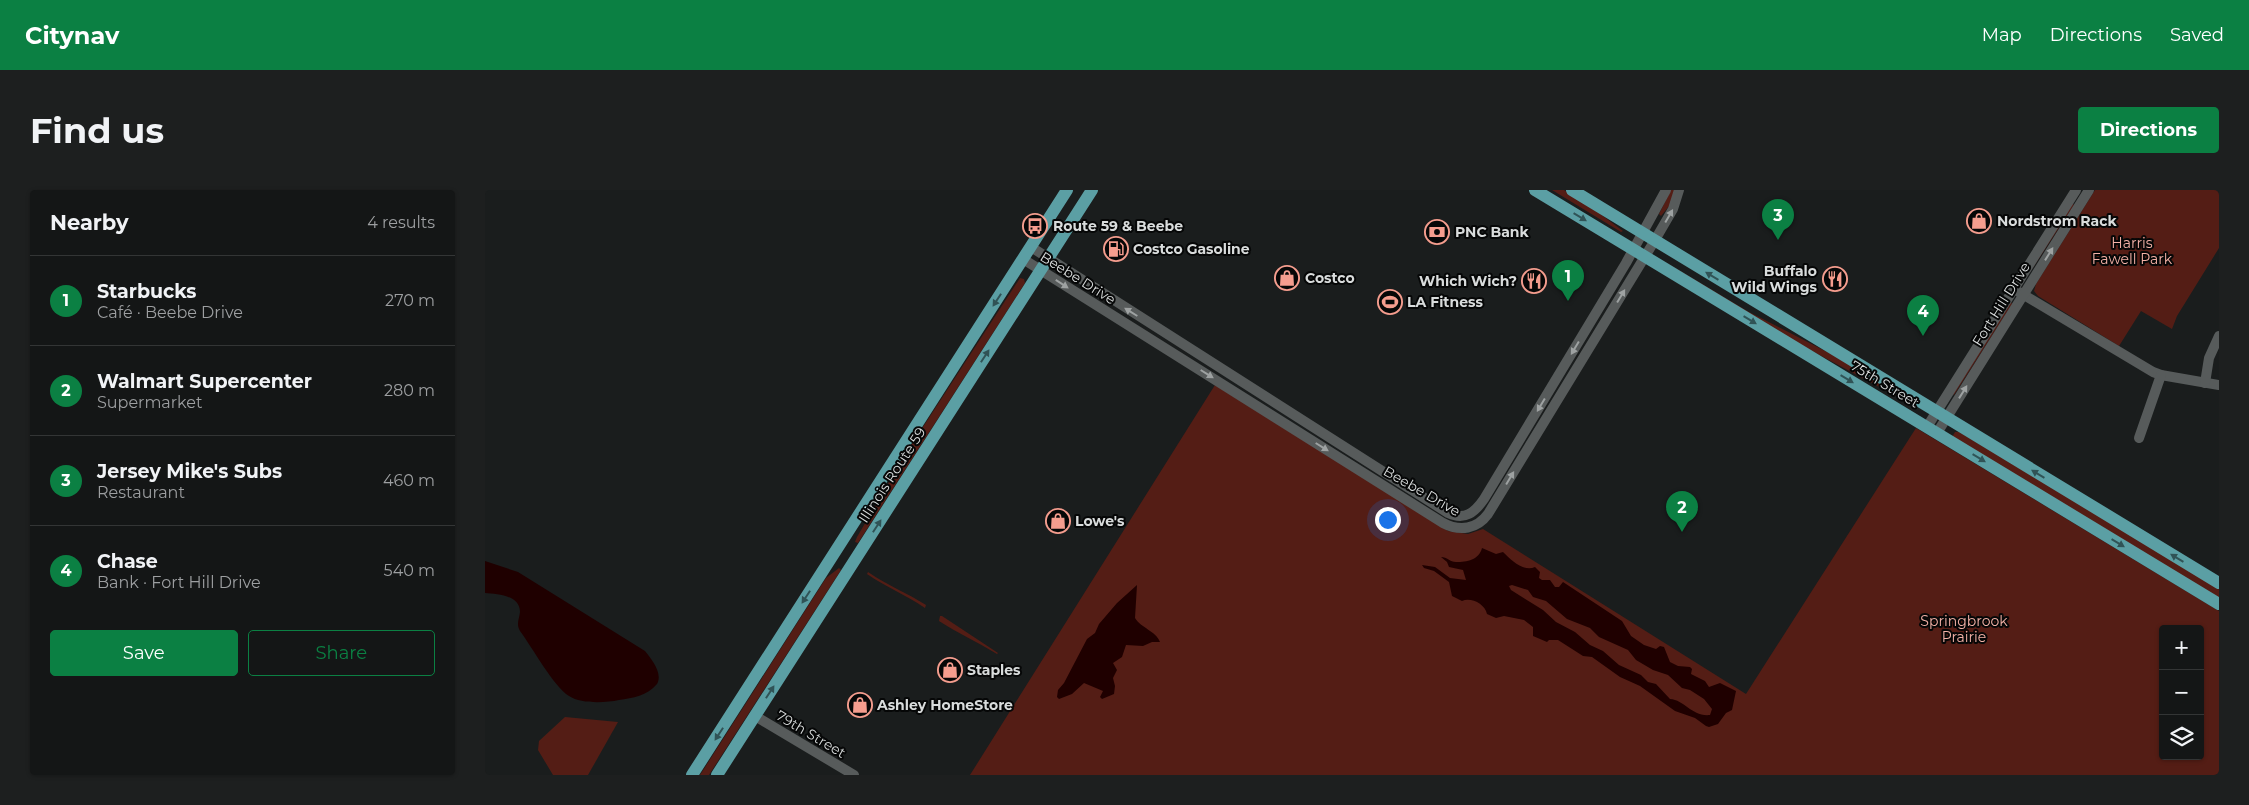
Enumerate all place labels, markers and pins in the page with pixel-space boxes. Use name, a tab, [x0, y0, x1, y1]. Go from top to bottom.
pin: 3	[1762, 199, 1794, 240]
shop icon: Nordstrom Rack	[1966, 208, 1992, 234]
place label: Nordstrom Rack	[1997, 212, 2117, 230]
bus stop icon: Route 59 & Beebe	[1022, 213, 1048, 239]
place label: Route 59 & Beebe	[1053, 217, 1183, 235]
bank icon: PNC Bank	[1424, 219, 1450, 245]
place label: PNC Bank	[1455, 223, 1530, 241]
fuel station icon: Costco Gasoline	[1103, 236, 1129, 262]
place label: Costco Gasoline	[1133, 240, 1250, 258]
pin: 1	[1552, 260, 1584, 301]
place label: Buffalo Wild Wings	[1731, 262, 1818, 296]
shop icon: Costco	[1274, 265, 1300, 291]
restaurant icon: Buffalo Wild Wings	[1822, 266, 1848, 292]
restaurant icon: Which Wich?	[1521, 268, 1547, 294]
place label: Costco	[1305, 269, 1355, 287]
place label: Which Wich?	[1419, 272, 1517, 290]
sports icon: LA Fitness	[1377, 289, 1403, 315]
place label: LA Fitness	[1407, 293, 1483, 311]
pin: 4	[1907, 295, 1939, 336]
pin: 2	[1666, 491, 1698, 532]
shop icon: Lowe's	[1045, 508, 1071, 534]
place label: Lowe's	[1075, 512, 1125, 530]
shop icon: Staples	[937, 657, 963, 683]
place label: Staples	[967, 661, 1021, 679]
shop icon: Ashley HomeStore	[847, 692, 873, 718]
place label: Ashley HomeStore	[876, 696, 1013, 714]

